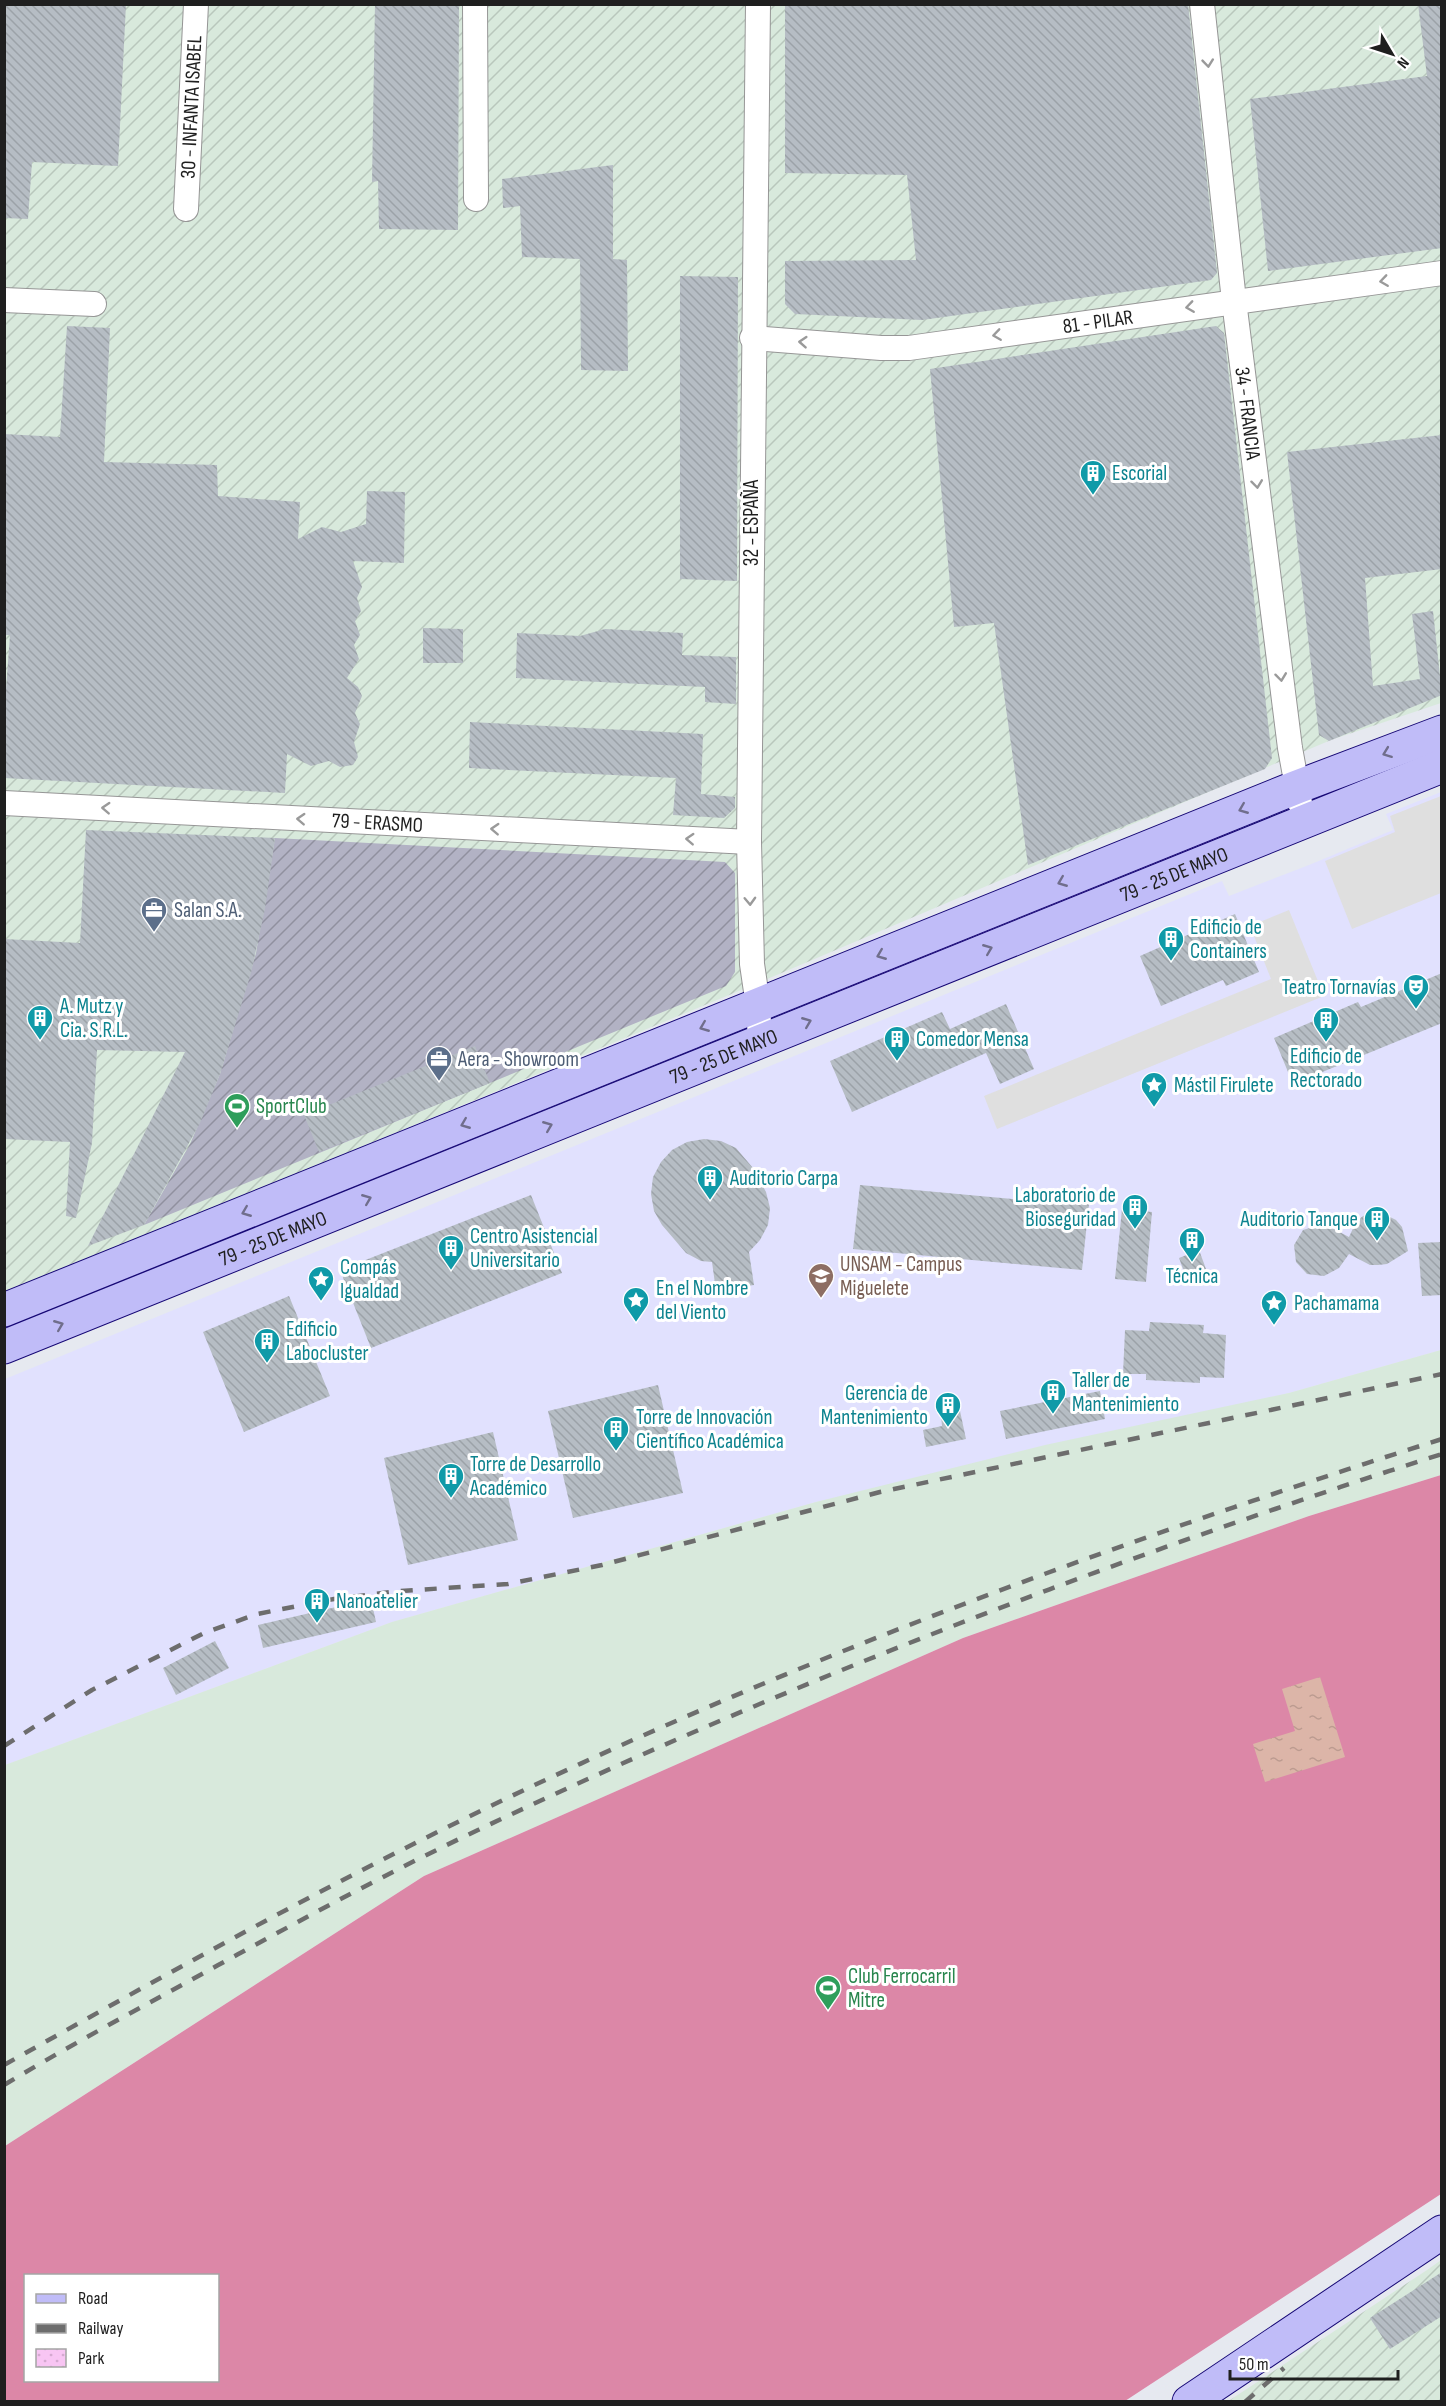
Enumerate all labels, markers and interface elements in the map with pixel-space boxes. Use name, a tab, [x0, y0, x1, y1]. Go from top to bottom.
north arrow	[1362, 24, 1422, 84]
street label: 30 - INFANTA ISABEL	[175, 35, 207, 179]
text: N	[1392, 53, 1413, 72]
one-way arrow	[1202, 58, 1214, 67]
one-way arrow	[1379, 274, 1388, 286]
one-way arrow	[1186, 300, 1195, 312]
street label: 81 - PILAR	[1061, 305, 1135, 339]
one-way arrow	[993, 328, 1002, 340]
one-way arrow	[799, 336, 808, 349]
street label: 34 - FRANCIA	[1229, 366, 1266, 462]
building icon: Escorial	[1078, 458, 1108, 496]
place label: Escorial	[1112, 461, 1167, 486]
street label: 32 - ESPAÑA	[739, 479, 764, 566]
one-way arrow	[1251, 479, 1263, 488]
one-way arrow	[1275, 673, 1287, 682]
one-way arrow	[1382, 746, 1393, 759]
one-way arrow	[102, 802, 111, 815]
one-way arrow	[1238, 802, 1249, 814]
street label: 79 - ERASMO	[331, 808, 424, 838]
one-way arrow	[296, 812, 305, 825]
one-way arrow	[491, 823, 500, 836]
one-way arrow	[686, 833, 695, 846]
street label: 79 - 25 DE MAYO	[1117, 842, 1232, 908]
one-way arrow	[1057, 875, 1068, 887]
office icon: Salan S.A.	[139, 895, 169, 933]
one-way arrow	[744, 896, 757, 905]
place label: Salan S.A.	[174, 898, 242, 923]
place label: Edificio de Containers	[1190, 915, 1267, 964]
building icon: Edificio de Containers	[1156, 924, 1186, 962]
one-way arrow	[982, 944, 992, 957]
one-way arrow	[876, 948, 887, 960]
theatre icon: Teatro Tornavías	[1401, 972, 1431, 1010]
place label: Teatro Tornavías	[1282, 975, 1396, 1000]
place label: A. Mutz y Cia. S.R.L.	[59, 994, 128, 1043]
building icon: A. Mutz y Cia. S.R.L.	[25, 1003, 55, 1041]
building icon: Edificio de Rectorado	[1311, 1005, 1341, 1043]
one-way arrow	[800, 1017, 811, 1029]
one-way arrow	[700, 1020, 711, 1032]
street label: 79 - 25 DE MAYO	[666, 1024, 781, 1090]
building icon: Comedor Mensa	[882, 1024, 912, 1062]
place label: Comedor Mensa	[916, 1027, 1029, 1052]
office icon: Aera - Showroom	[424, 1044, 454, 1082]
place label: Edificio de Rectorado	[1290, 1044, 1362, 1093]
place label: Aera - Showroom	[457, 1047, 579, 1072]
place icon: Mástil Firulete	[1139, 1070, 1169, 1108]
place label: Mástil Firulete	[1174, 1073, 1274, 1098]
sports icon: SportClub	[222, 1091, 252, 1129]
place label: SportClub	[256, 1094, 327, 1119]
one-way arrow	[460, 1117, 471, 1129]
one-way arrow	[542, 1121, 553, 1133]
building icon: Auditorio Carpa	[695, 1163, 725, 1201]
place label: Auditorio Carpa	[729, 1166, 838, 1191]
place label: Laboratorio de Bioseguridad	[1015, 1183, 1116, 1232]
building icon: Laboratorio de Bioseguridad	[1120, 1192, 1150, 1230]
one-way arrow	[361, 1194, 372, 1206]
building icon: Auditorio Tanque	[1362, 1204, 1392, 1242]
one-way arrow	[241, 1205, 252, 1218]
street label: 79 - 25 DE MAYO	[215, 1206, 331, 1272]
place label: Auditorio Tanque	[1239, 1207, 1358, 1232]
place label: Centro Asistencial Universitario	[470, 1224, 598, 1273]
building icon: Técnica	[1177, 1225, 1207, 1263]
building icon: Centro Asistencial Universitario	[436, 1233, 466, 1271]
place label: UNSAM - Campus Miguelete	[840, 1252, 962, 1301]
place label: Compás Igualdad	[340, 1255, 399, 1304]
school or university icon: UNSAM - Campus Miguelete	[806, 1261, 836, 1299]
place icon: Compás Igualdad	[306, 1264, 336, 1302]
place label: Técnica	[1166, 1264, 1218, 1289]
place label: En el Nombre del Viento	[656, 1276, 748, 1325]
place icon: En el Nombre del Viento	[621, 1285, 651, 1323]
place icon: Pachamama	[1259, 1288, 1289, 1326]
place label: Pachamama	[1294, 1291, 1379, 1316]
place label: Edificio Labocluster	[286, 1317, 369, 1366]
one-way arrow	[52, 1320, 63, 1332]
building icon: Edificio Labocluster	[252, 1326, 282, 1364]
place label: Taller de Mantenimiento	[1072, 1368, 1179, 1417]
building icon: Taller de Mantenimiento	[1038, 1377, 1068, 1415]
place label: Gerencia de Mantenimiento	[821, 1381, 928, 1430]
building icon: Gerencia de Mantenimiento	[933, 1390, 963, 1428]
place label: Torre de Innovación Científico Académica	[636, 1405, 784, 1454]
building icon: Torre de Innovación Científico Académica	[601, 1414, 631, 1452]
place label: Torre de Desarrollo Académico	[469, 1452, 601, 1501]
building icon: Torre de Desarrollo Académico	[436, 1461, 466, 1499]
building icon: Nanoatelier	[302, 1586, 332, 1624]
place label: Nanoatelier	[336, 1589, 418, 1614]
place label: Club Ferrocarril Mitre	[848, 1964, 956, 2013]
sports icon: Club Ferrocarril Mitre	[813, 1973, 843, 2011]
legend	[24, 2274, 219, 2382]
text: Road	[78, 2288, 108, 2309]
text: Railway	[78, 2318, 123, 2339]
scale bar	[1230, 2343, 1398, 2381]
text: Park	[78, 2348, 104, 2369]
text: 50 m	[1239, 2354, 1269, 2375]

